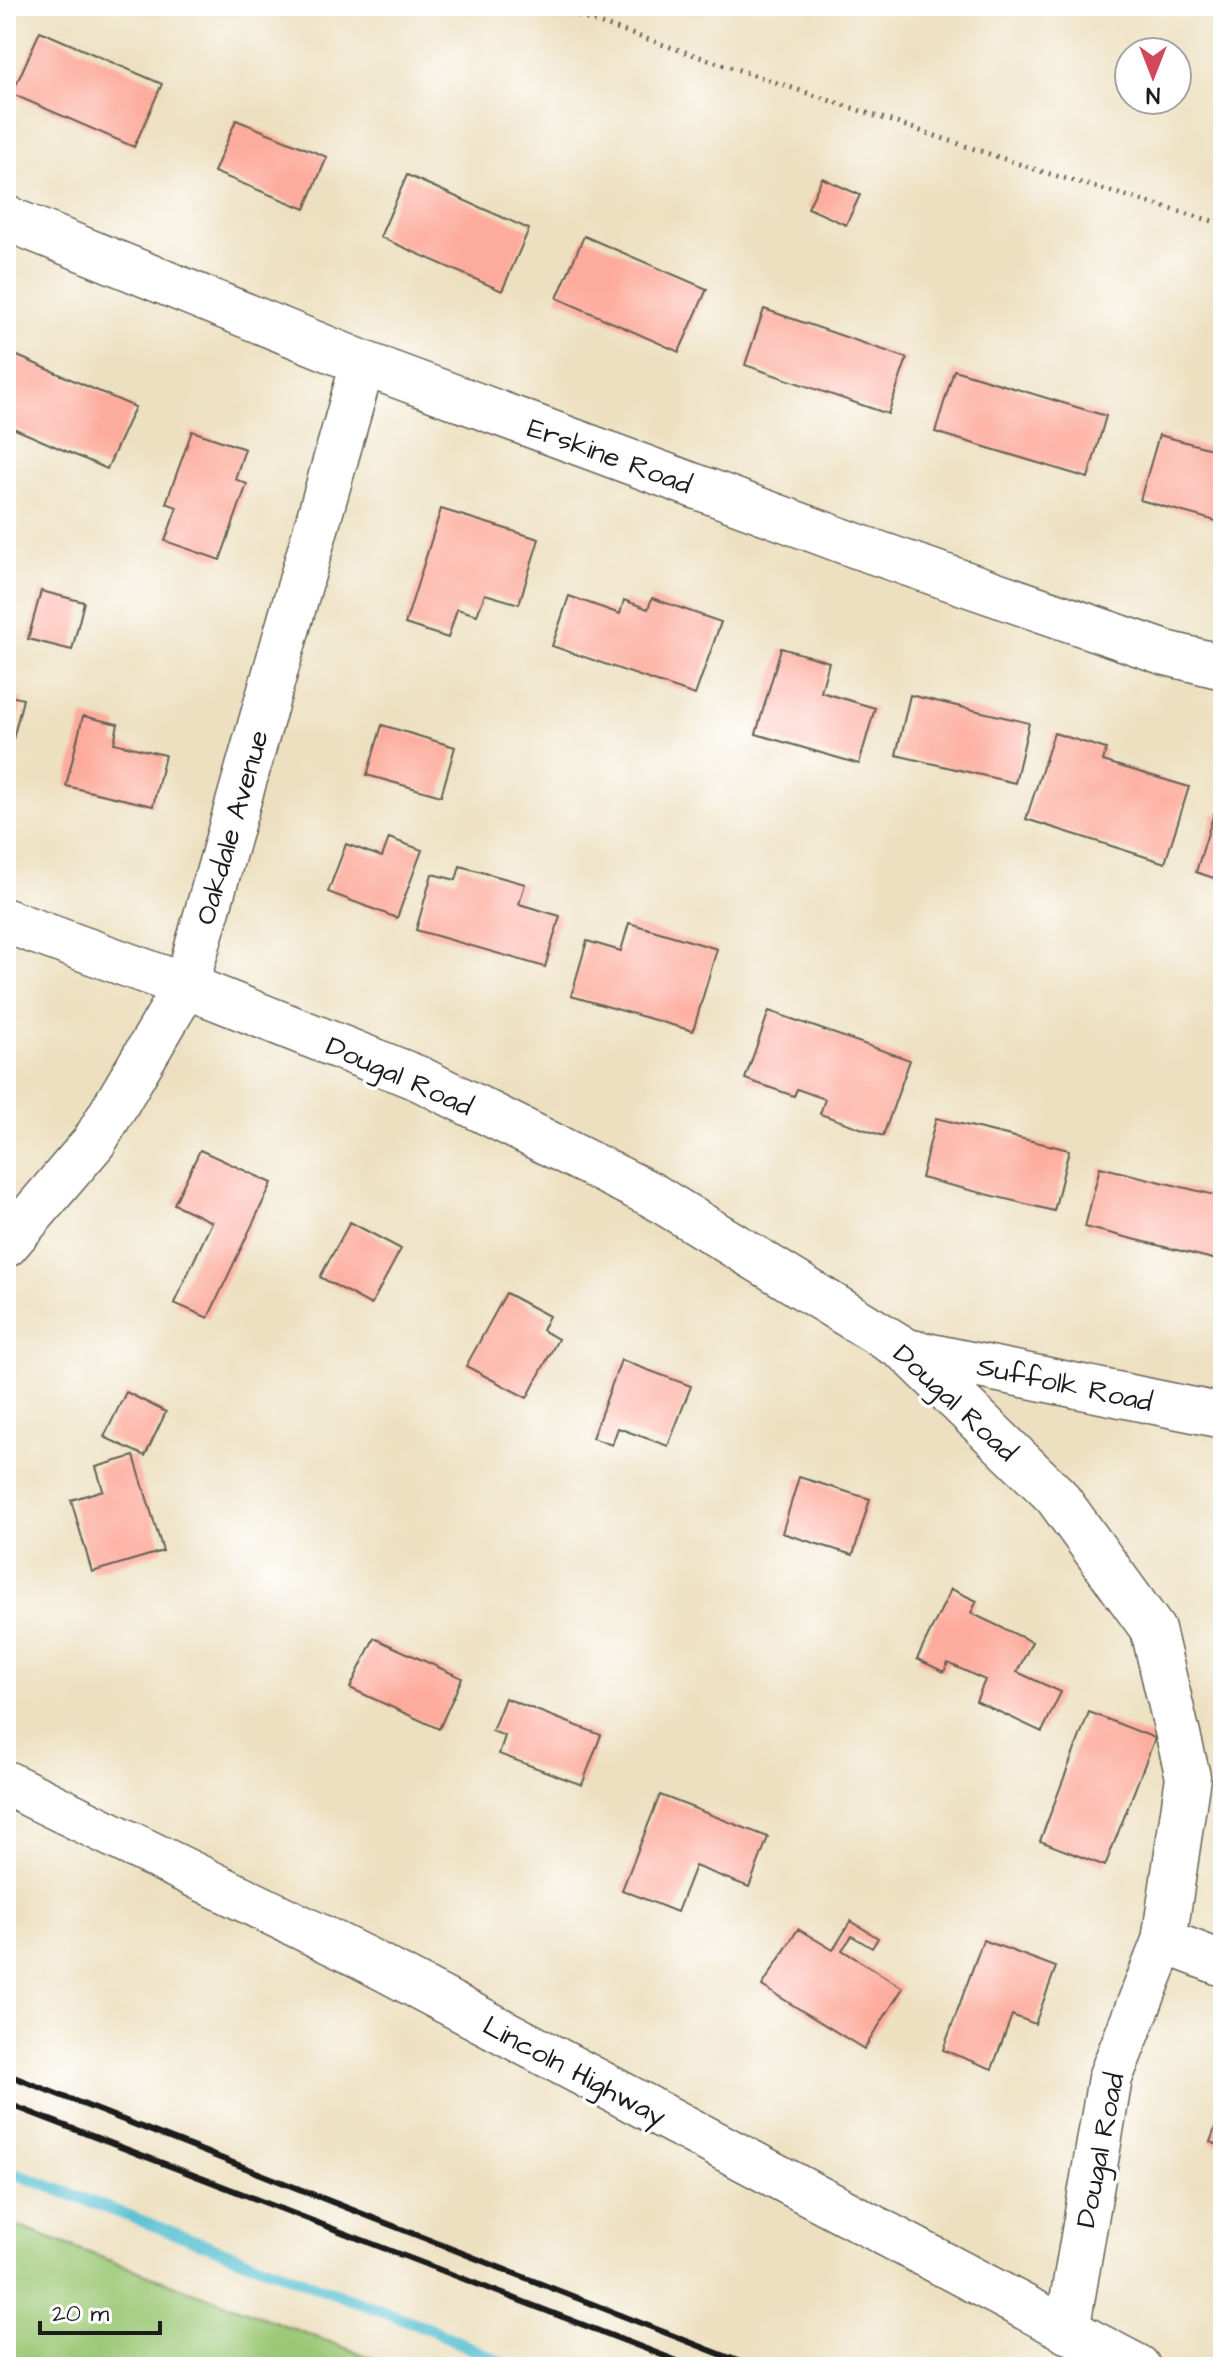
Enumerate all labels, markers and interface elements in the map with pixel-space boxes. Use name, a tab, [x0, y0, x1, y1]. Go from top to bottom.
north arrow	[1113, 36, 1193, 116]
text: N	[1146, 79, 1160, 110]
street label: Erskine Road	[522, 409, 697, 504]
street label: Oakdale Avenue	[186, 726, 279, 929]
street label: Dougal Road	[319, 1027, 479, 1127]
street label: Dougal Road	[884, 1335, 1026, 1472]
street label: Suffolk Road	[973, 1347, 1156, 1422]
street label: Lincoln Highway	[475, 2007, 673, 2138]
street label: Dougal Road	[1066, 2070, 1136, 2231]
scale bar	[40, 2285, 160, 2335]
text: 20 m	[52, 2297, 109, 2331]

